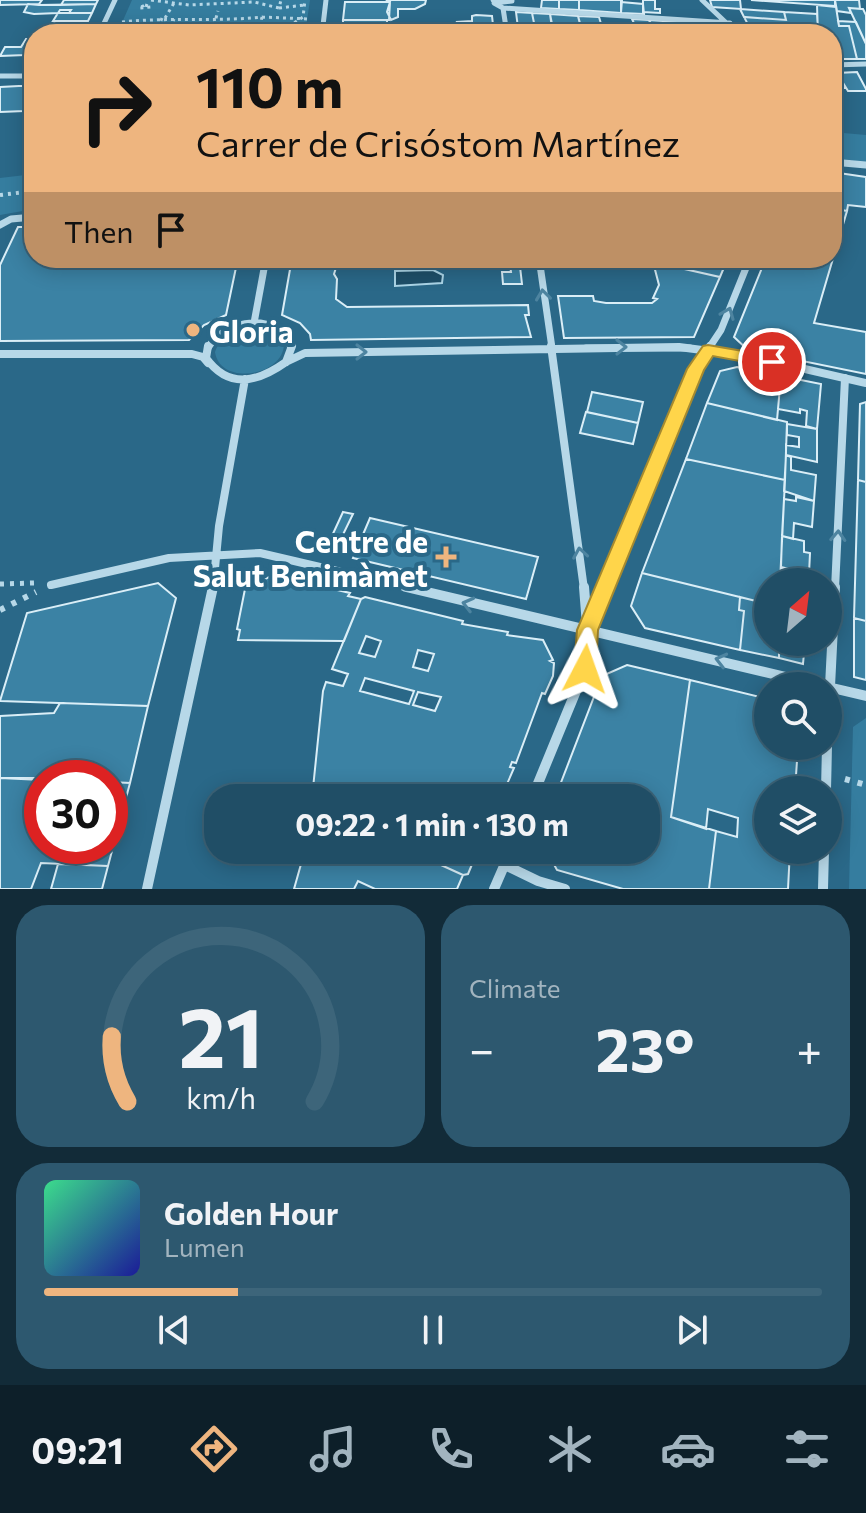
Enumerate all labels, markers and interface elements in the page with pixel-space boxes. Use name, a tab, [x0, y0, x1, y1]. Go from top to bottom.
text: 110 m	[196, 51, 343, 120]
icon: right	[64, 56, 168, 160]
text: Carrer de Crisóstom Martínez	[196, 120, 680, 164]
icon: arrive	[149, 208, 193, 252]
text: Then	[64, 212, 133, 249]
one-way arrow	[535, 288, 552, 301]
one-way arrow	[718, 307, 734, 321]
place label: Gloria	[209, 312, 294, 349]
marker: Gloria	[184, 321, 202, 339]
pin	[738, 328, 806, 396]
one-way arrow	[615, 338, 628, 356]
icon: arrive	[750, 340, 794, 384]
one-way arrow	[355, 343, 368, 361]
place label: Centre de Salut Benimàmet	[193, 522, 428, 593]
one-way arrow	[829, 529, 846, 542]
marker: Centre de Salut Benimàmet	[435, 546, 457, 568]
one-way arrow	[572, 546, 589, 559]
north arrow	[754, 568, 842, 656]
map controls	[754, 568, 842, 864]
one-way arrow	[461, 596, 475, 613]
position arrow	[543, 627, 627, 711]
one-way arrow	[715, 653, 729, 670]
button: search	[754, 672, 842, 760]
speed limit sign: 30	[24, 760, 128, 864]
button: layers	[754, 776, 842, 864]
text: 09:22 · 1 min · 130 m	[295, 805, 569, 842]
text: Climate	[469, 972, 561, 1003]
text: 21	[178, 983, 263, 1085]
text: 23°	[596, 1011, 695, 1084]
text: −	[469, 1021, 494, 1075]
text: +	[796, 1021, 822, 1075]
text: km/h	[186, 1080, 255, 1115]
text: Golden Hour	[164, 1194, 338, 1231]
text: Lumen	[164, 1231, 245, 1262]
icon: previous	[152, 1308, 196, 1352]
icon: pause	[411, 1308, 455, 1352]
icon: next	[670, 1308, 714, 1352]
icon: directions	[186, 1421, 242, 1477]
icon: music	[305, 1421, 361, 1477]
icon: phone	[423, 1421, 479, 1477]
icon: climate	[542, 1421, 598, 1477]
icon: car	[660, 1421, 716, 1477]
icon: filters	[779, 1421, 835, 1477]
text: 09:21	[31, 1427, 124, 1471]

